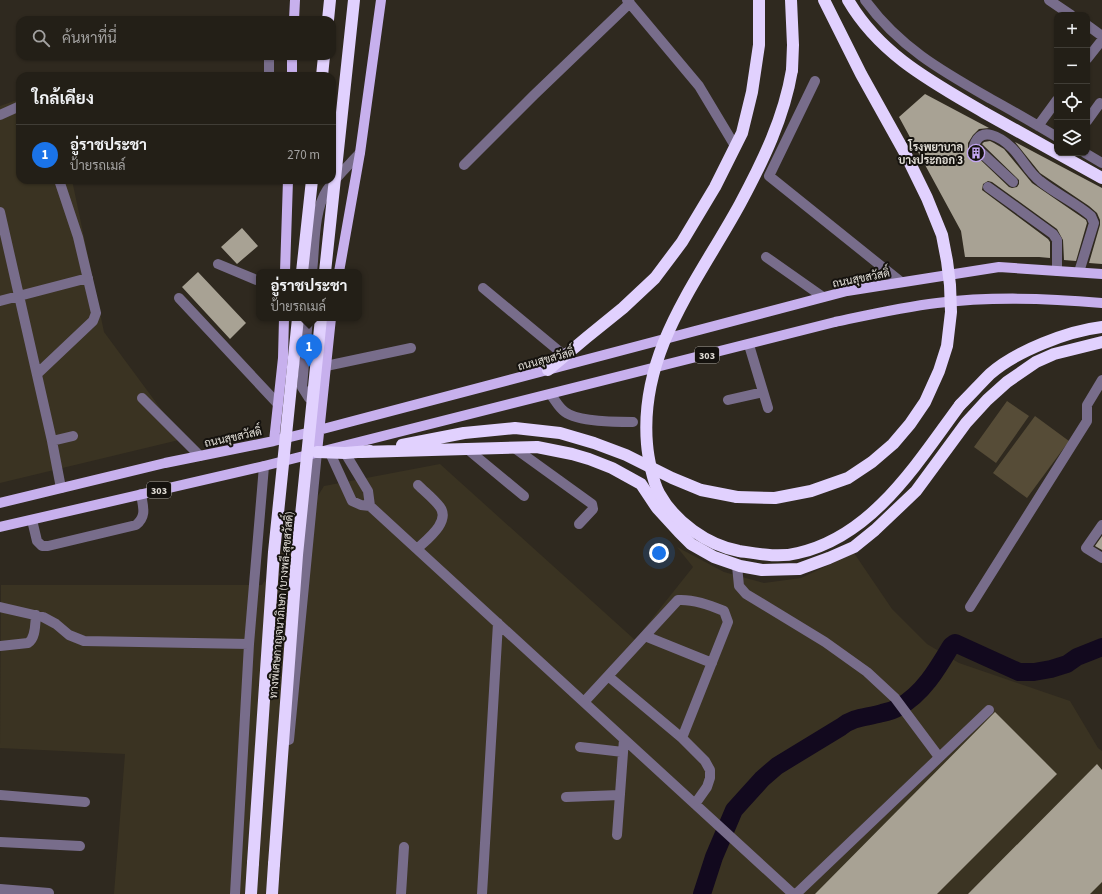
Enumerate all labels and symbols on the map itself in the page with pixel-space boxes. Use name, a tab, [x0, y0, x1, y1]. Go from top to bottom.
place label: โรงพยาบาล บางประกอก 3	[898, 139, 963, 168]
building icon: โรงพยาบาล บางประกอก 3	[966, 143, 986, 163]
street label: ถนนสุขสวัสดิ์	[830, 261, 891, 292]
pin: 1	[296, 334, 322, 367]
street label: ถนนสุขสวัสดิ์	[515, 340, 576, 375]
road number: 303	[695, 347, 719, 363]
street label: ถนนสุขสวัสดิ์	[202, 420, 263, 452]
road number: 303	[147, 482, 171, 498]
street label: ทางพิเศษกาญจนาภิเษก (บางพลี-สุขสวัสดิ์)	[261, 510, 298, 699]
your location	[649, 543, 669, 563]

